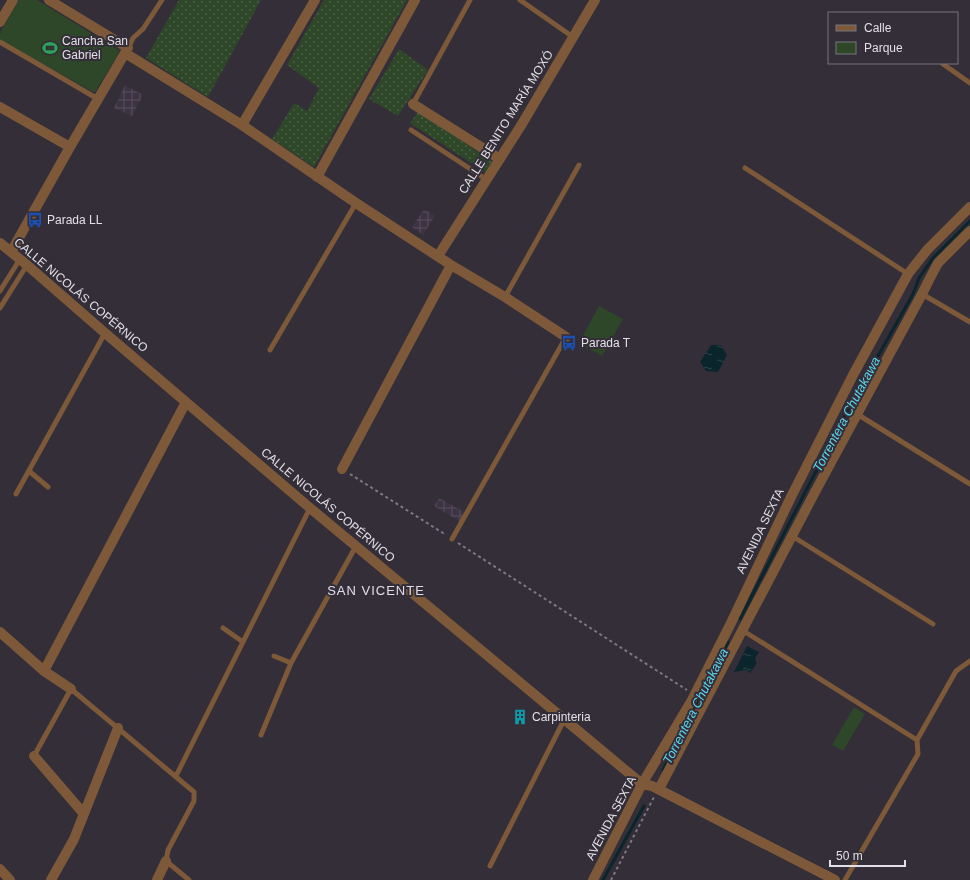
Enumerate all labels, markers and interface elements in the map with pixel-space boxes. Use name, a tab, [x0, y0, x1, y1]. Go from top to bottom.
legend	[828, 12, 958, 64]
text: Calle	[864, 21, 892, 35]
place label: Cancha San Gabriel	[62, 34, 128, 62]
sports icon: Cancha San Gabriel	[41, 39, 59, 57]
text: Parque	[864, 41, 903, 55]
street label: CALLE BENITO MARÍA MOXÓ	[455, 47, 556, 196]
bus stop icon: Parada LL	[26, 211, 44, 229]
place label: Parada LL	[47, 213, 103, 227]
street label: CALLE NICOLÁS COPÉRNICO	[11, 234, 151, 355]
bus stop icon: Parada T	[560, 334, 578, 352]
place label: Parada T	[581, 336, 631, 350]
water label: Torrentera Chutakawa	[810, 354, 883, 474]
street label: CALLE NICOLÁS COPÉRNICO	[258, 444, 398, 565]
street label: AVENIDA SEXTA	[733, 486, 787, 576]
district label: SAN VICENTE	[327, 583, 425, 598]
water label: Torrentera Chutakawa	[660, 646, 731, 767]
building icon: Carpinteria	[511, 708, 529, 726]
place label: Carpinteria	[532, 710, 591, 724]
street label: AVENIDA SEXTA	[583, 774, 639, 862]
scale bar	[830, 842, 905, 868]
text: 50 m	[836, 849, 863, 863]

